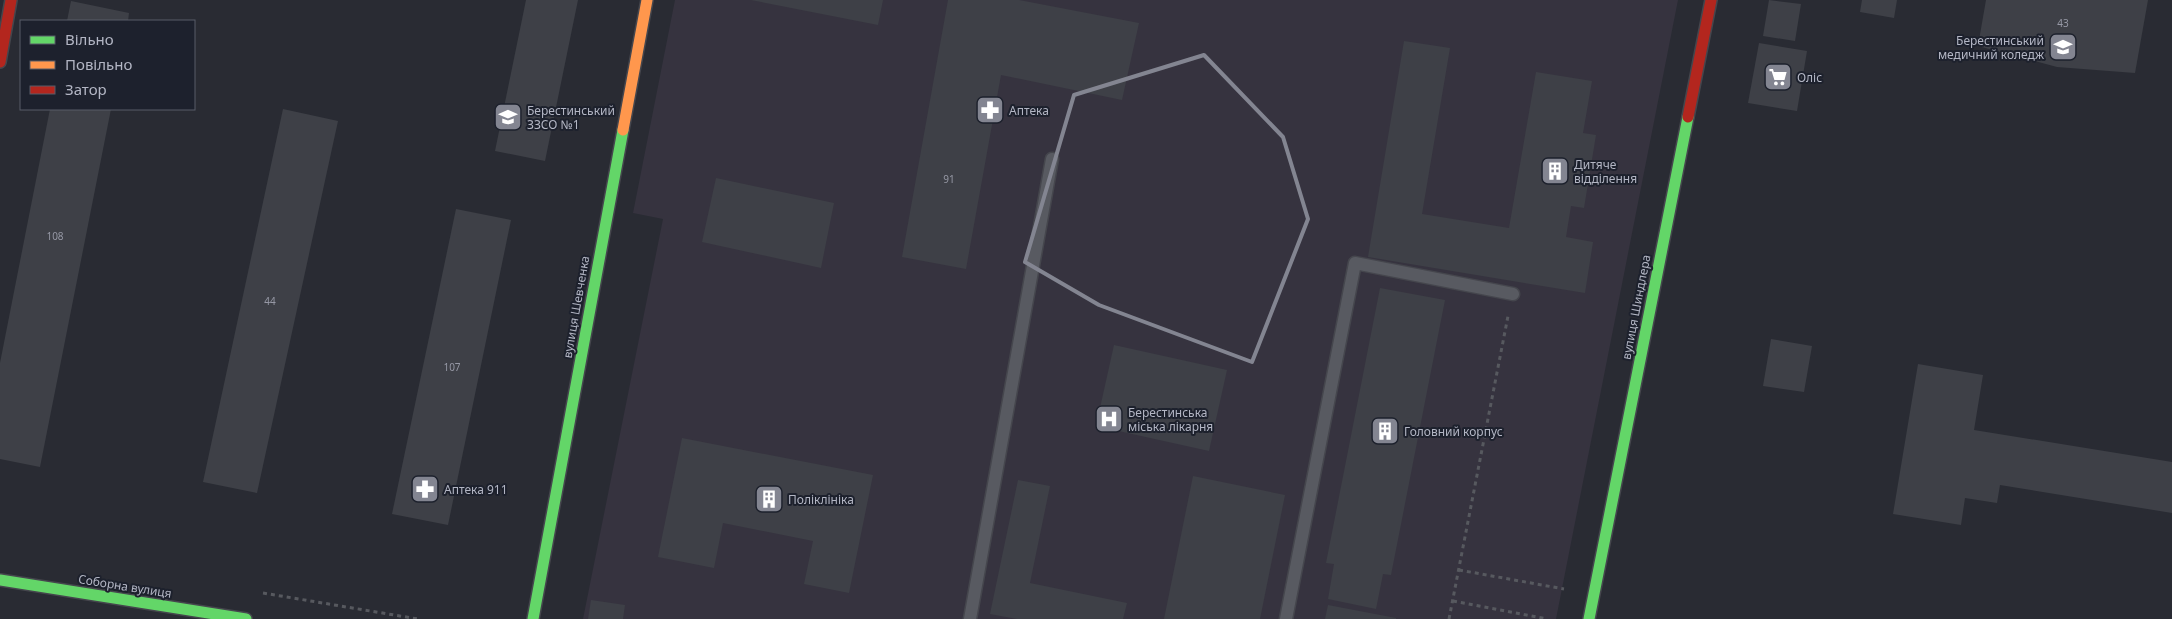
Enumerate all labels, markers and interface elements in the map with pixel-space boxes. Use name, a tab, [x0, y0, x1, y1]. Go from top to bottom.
house number: 43	[2057, 16, 2069, 30]
legend	[20, 20, 195, 110]
text: Вільно	[65, 29, 114, 49]
place label: Берестинський медичний коледж	[1938, 32, 2045, 63]
school or university icon: Берестинський медичний коледж	[2048, 32, 2078, 62]
text: Повільно	[65, 54, 132, 74]
supermarket icon: Оліс	[1763, 62, 1793, 92]
place label: Оліс	[1797, 69, 1822, 86]
text: Затор	[65, 79, 107, 99]
pharmacy icon: Аптека	[975, 95, 1005, 125]
school or university icon: Берестинський ЗЗСО №1	[493, 102, 523, 132]
place label: Берестинський ЗЗСО №1	[527, 102, 615, 133]
place label: Аптека	[1009, 102, 1049, 119]
building icon: Дитяче відділення	[1540, 156, 1570, 186]
place label: Дитяче відділення	[1574, 156, 1637, 187]
house number: 91	[943, 172, 955, 186]
house number: 108	[46, 229, 64, 243]
street label: вулиця Шиндлера	[1617, 253, 1655, 361]
street label: вулиця Шевченка	[559, 254, 593, 360]
house number: 44	[264, 294, 276, 308]
house number: 107	[443, 360, 461, 374]
hospital icon: Берестинська міська лікарня	[1094, 404, 1124, 434]
place label: Берестинська міська лікарня	[1128, 404, 1213, 435]
building icon: Головний корпус	[1370, 416, 1400, 446]
place label: Головний корпус	[1404, 423, 1503, 440]
pharmacy icon: Аптека 911	[410, 474, 440, 504]
place label: Аптека 911	[444, 481, 508, 498]
building icon: Поліклініка	[754, 484, 784, 514]
place label: Поліклініка	[788, 491, 854, 508]
street label: Соборна вулиця	[77, 570, 173, 602]

